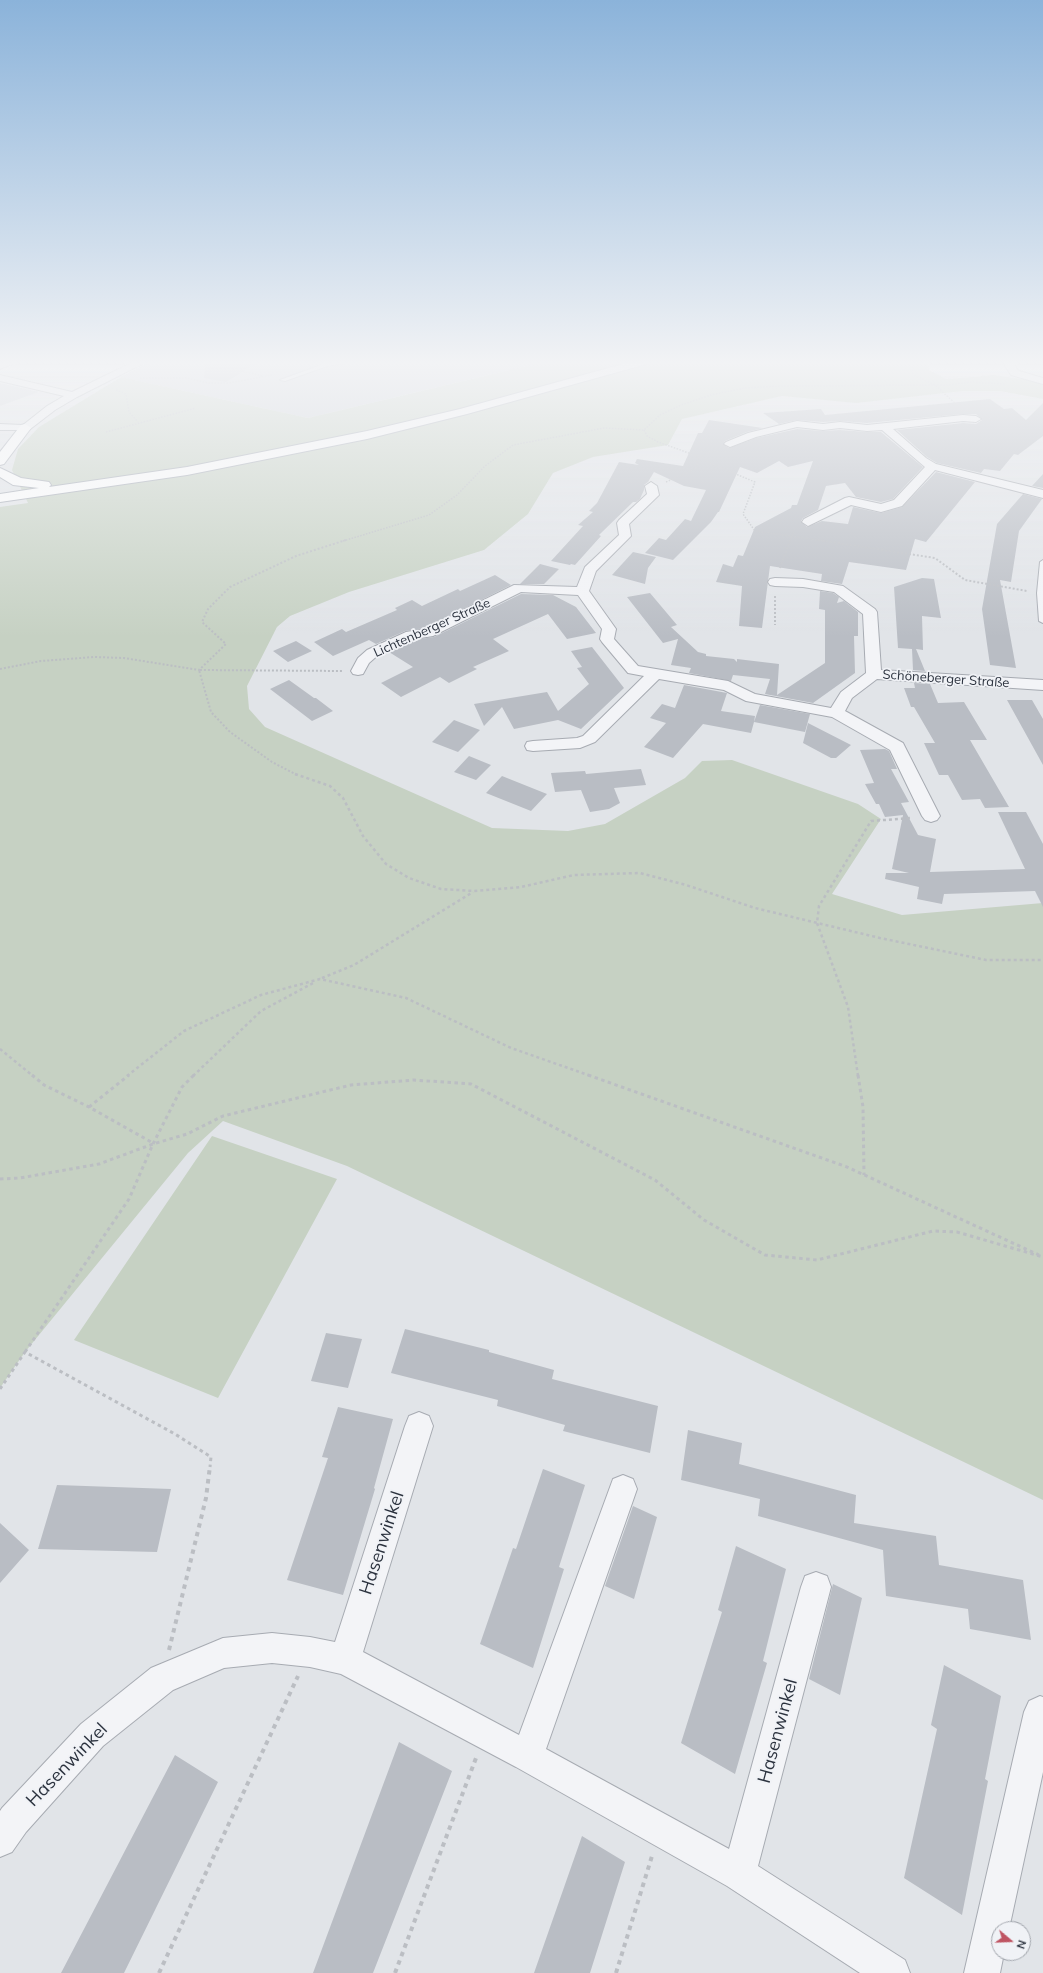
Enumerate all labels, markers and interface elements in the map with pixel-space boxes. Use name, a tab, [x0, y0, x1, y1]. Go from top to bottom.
street label: Lichtenberger Straße	[371, 595, 493, 661]
street label: Schöneberger Straße	[882, 667, 1010, 691]
street label: Hasenwinkel	[355, 1489, 409, 1597]
street label: Hasenwinkel	[754, 1676, 802, 1786]
street label: Hasenwinkel	[22, 1719, 112, 1811]
north arrow	[991, 1921, 1031, 1961]
text: N	[1013, 1938, 1029, 1951]

